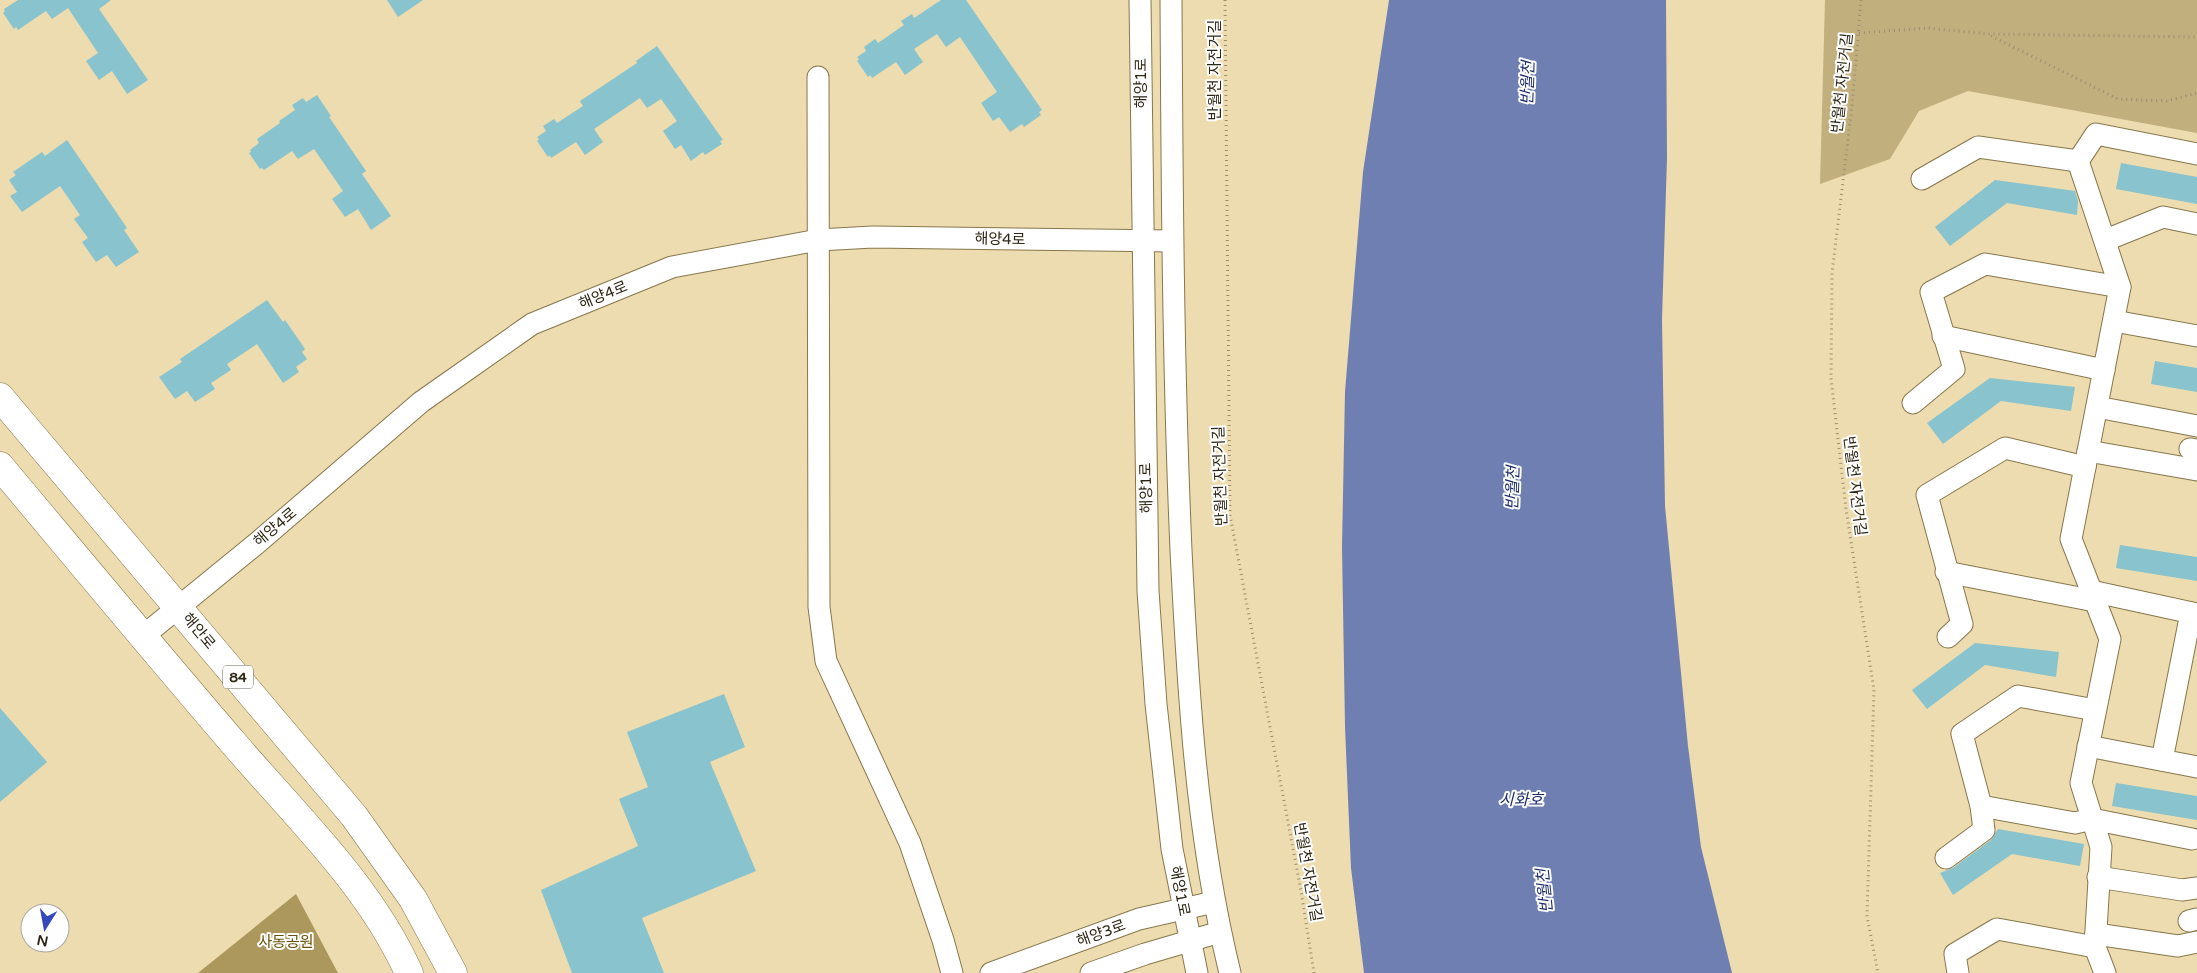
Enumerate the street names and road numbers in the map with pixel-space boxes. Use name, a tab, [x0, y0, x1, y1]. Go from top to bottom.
street label: 반월천 자전거길	[1206, 20, 1224, 120]
street label: 반월천 자전거길	[1828, 32, 1856, 134]
street label: 해양1로	[1132, 58, 1150, 108]
street label: 해양4로	[974, 230, 1026, 248]
street label: 해양4로	[576, 277, 630, 313]
street label: 반월천 자전거길	[1209, 425, 1231, 527]
street label: 반월천 자전거길	[1840, 435, 1870, 537]
street label: 해양1로	[1137, 462, 1155, 514]
street label: 해양4로	[250, 504, 300, 550]
street label: 해안로	[179, 609, 219, 653]
road number: 84	[223, 666, 253, 689]
street label: 반월천 자전거길	[1290, 821, 1326, 923]
street label: 해양1로	[1166, 864, 1194, 918]
street label: 해양3로	[1074, 916, 1128, 950]

